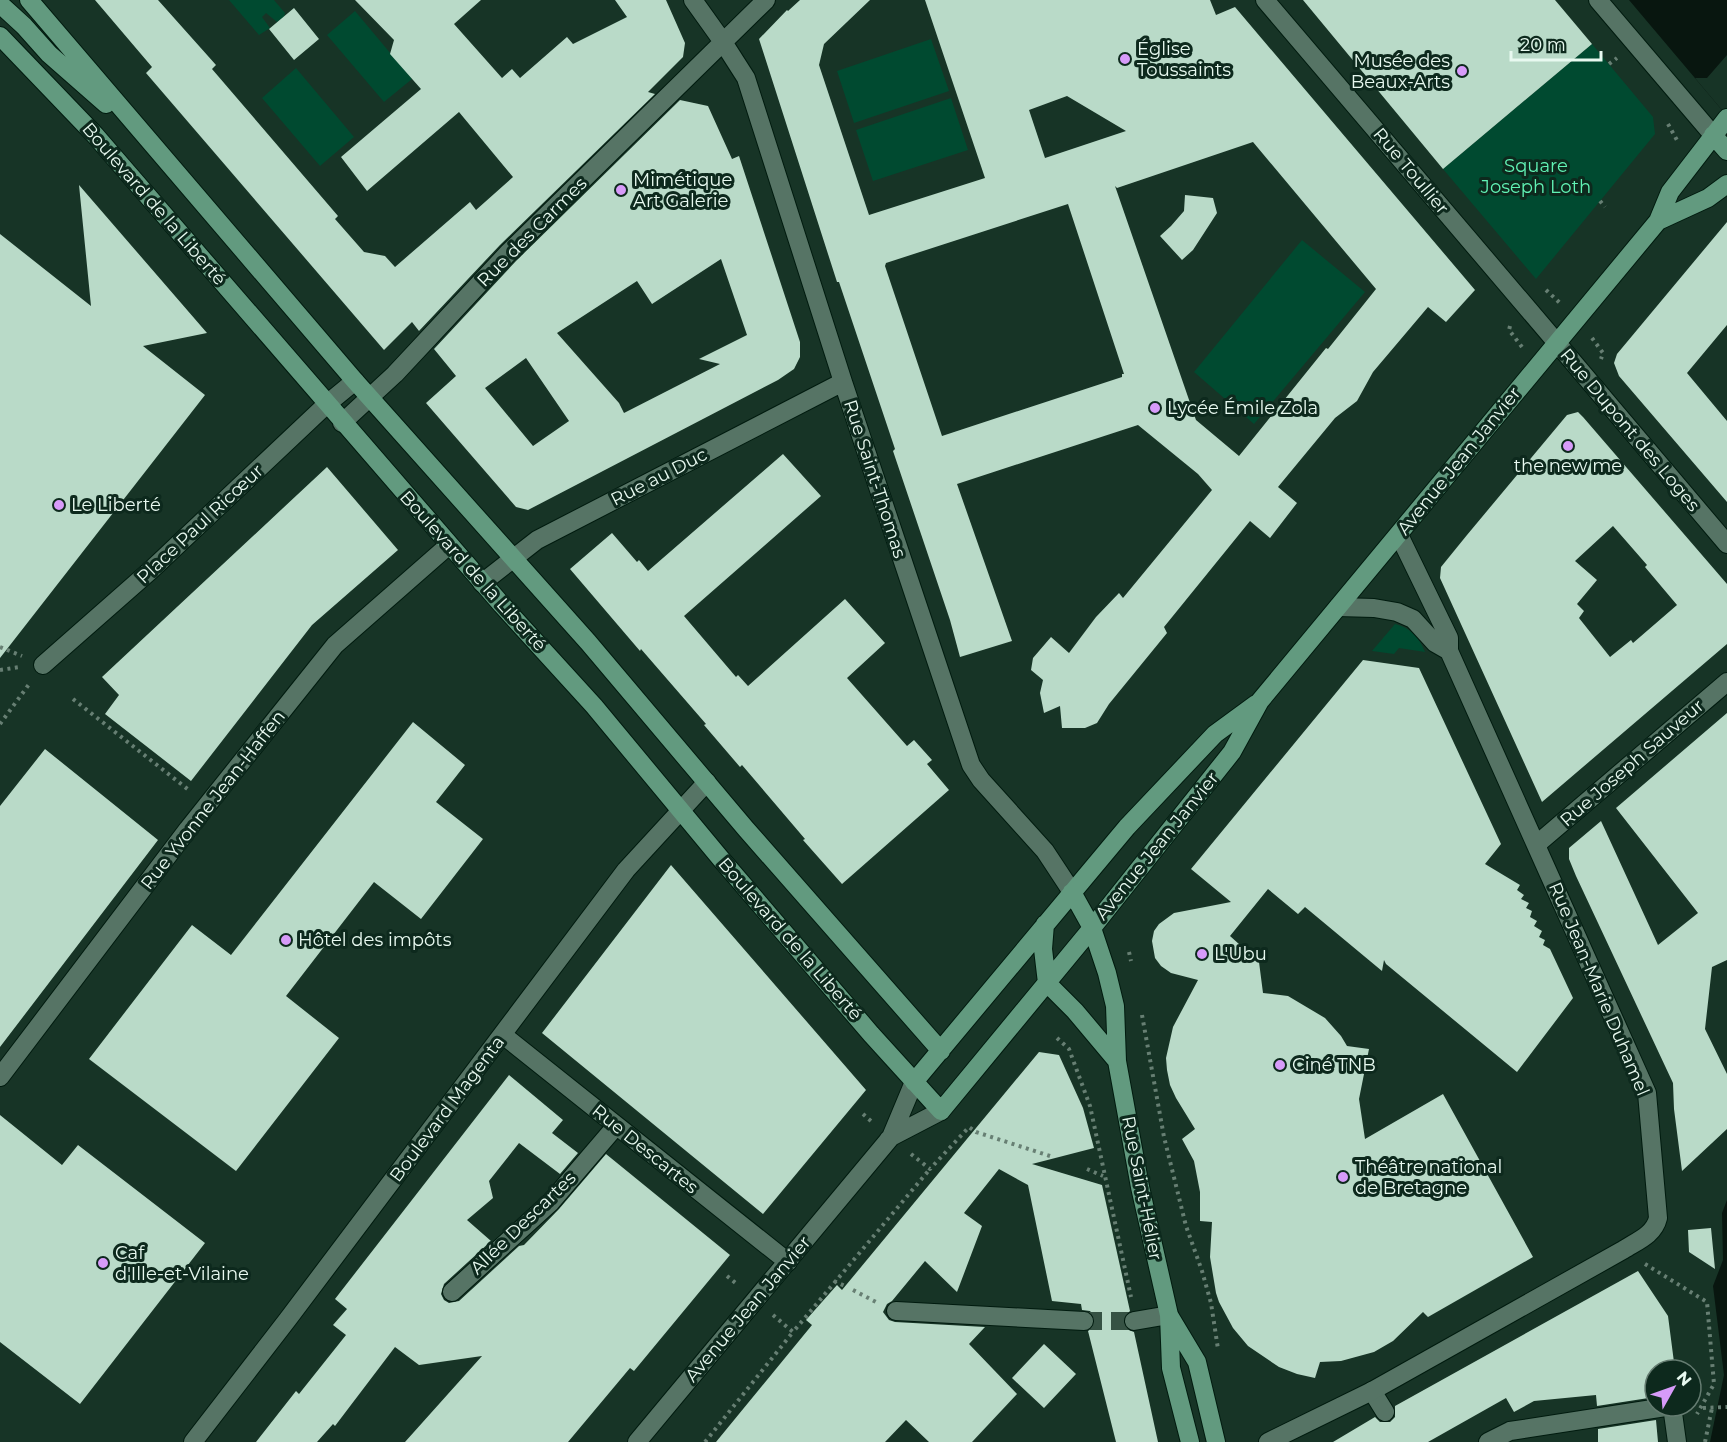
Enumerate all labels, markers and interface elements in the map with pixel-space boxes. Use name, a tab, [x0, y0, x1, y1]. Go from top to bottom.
scale bar	[1511, 24, 1601, 62]
text: 20 m	[1520, 34, 1566, 56]
place label: Église Toussaints	[1137, 38, 1231, 81]
place label: Musée des Beaux-Arts	[1351, 50, 1450, 93]
marker: Église Toussaints	[1118, 52, 1132, 66]
marker: Musée des Beaux-Arts	[1455, 64, 1469, 78]
street label: Boulevard de la Liberté	[77, 118, 231, 290]
street label: Rue Toullier	[1368, 123, 1454, 219]
park label: Square Joseph Loth	[1480, 155, 1591, 198]
place label: Mimétique Art Galerie	[633, 169, 732, 212]
street label: Rue des Carmes	[472, 172, 592, 292]
marker: Mimétique Art Galerie	[614, 183, 628, 197]
street label: Rue Dupont des Loges	[1555, 344, 1705, 516]
street label: Avenue Jean Janvier	[1393, 383, 1525, 539]
street label: Rue Saint-Thomas	[839, 397, 911, 561]
place label: Lycée Émile Zola	[1167, 397, 1318, 419]
marker: Lycée Émile Zola	[1148, 401, 1162, 415]
marker: the new me	[1561, 439, 1575, 453]
street label: Rue au Duc	[607, 443, 711, 511]
place label: the new me	[1514, 455, 1622, 477]
street label: Place Paul Ricœur	[132, 460, 268, 588]
street label: Boulevard de la Liberté	[395, 486, 551, 656]
place label: Le Liberté	[71, 494, 161, 516]
marker: Le Liberté	[52, 498, 66, 512]
street label: Rue Joseph Sauveur	[1556, 695, 1708, 831]
street label: Rue Yvonne Jean-Haffen	[136, 706, 290, 894]
street label: Avenue Jean Janvier	[1091, 768, 1223, 924]
street label: Boulevard de la Liberté	[713, 853, 867, 1025]
street label: Rue Jean-Marie Duhamel	[1544, 879, 1654, 1099]
place label: Hôtel des impôts	[298, 929, 452, 951]
marker: Hôtel des impôts	[279, 933, 293, 947]
place label: L'Ubu	[1214, 943, 1267, 965]
marker: L'Ubu	[1195, 947, 1209, 961]
street label: Boulevard Magenta	[385, 1032, 509, 1186]
place label: Ciné TNB	[1292, 1054, 1376, 1076]
marker: Ciné TNB	[1273, 1058, 1287, 1072]
street label: Rue Descartes	[588, 1100, 703, 1199]
street label: Rue Saint-Hélier	[1117, 1114, 1167, 1262]
place label: Théâtre national de Bretagne	[1355, 1156, 1502, 1199]
street label: Allée Descartes	[466, 1167, 581, 1279]
marker: Théâtre national de Bretagne	[1336, 1170, 1350, 1184]
street label: Avenue Jean Janvier	[680, 1231, 816, 1387]
place label: Caf d'Ille-et-Vilaine	[115, 1242, 249, 1285]
marker: Caf d'Ille-et-Vilaine	[96, 1256, 110, 1270]
north arrow	[1643, 1358, 1703, 1418]
text: N	[1673, 1368, 1696, 1390]

